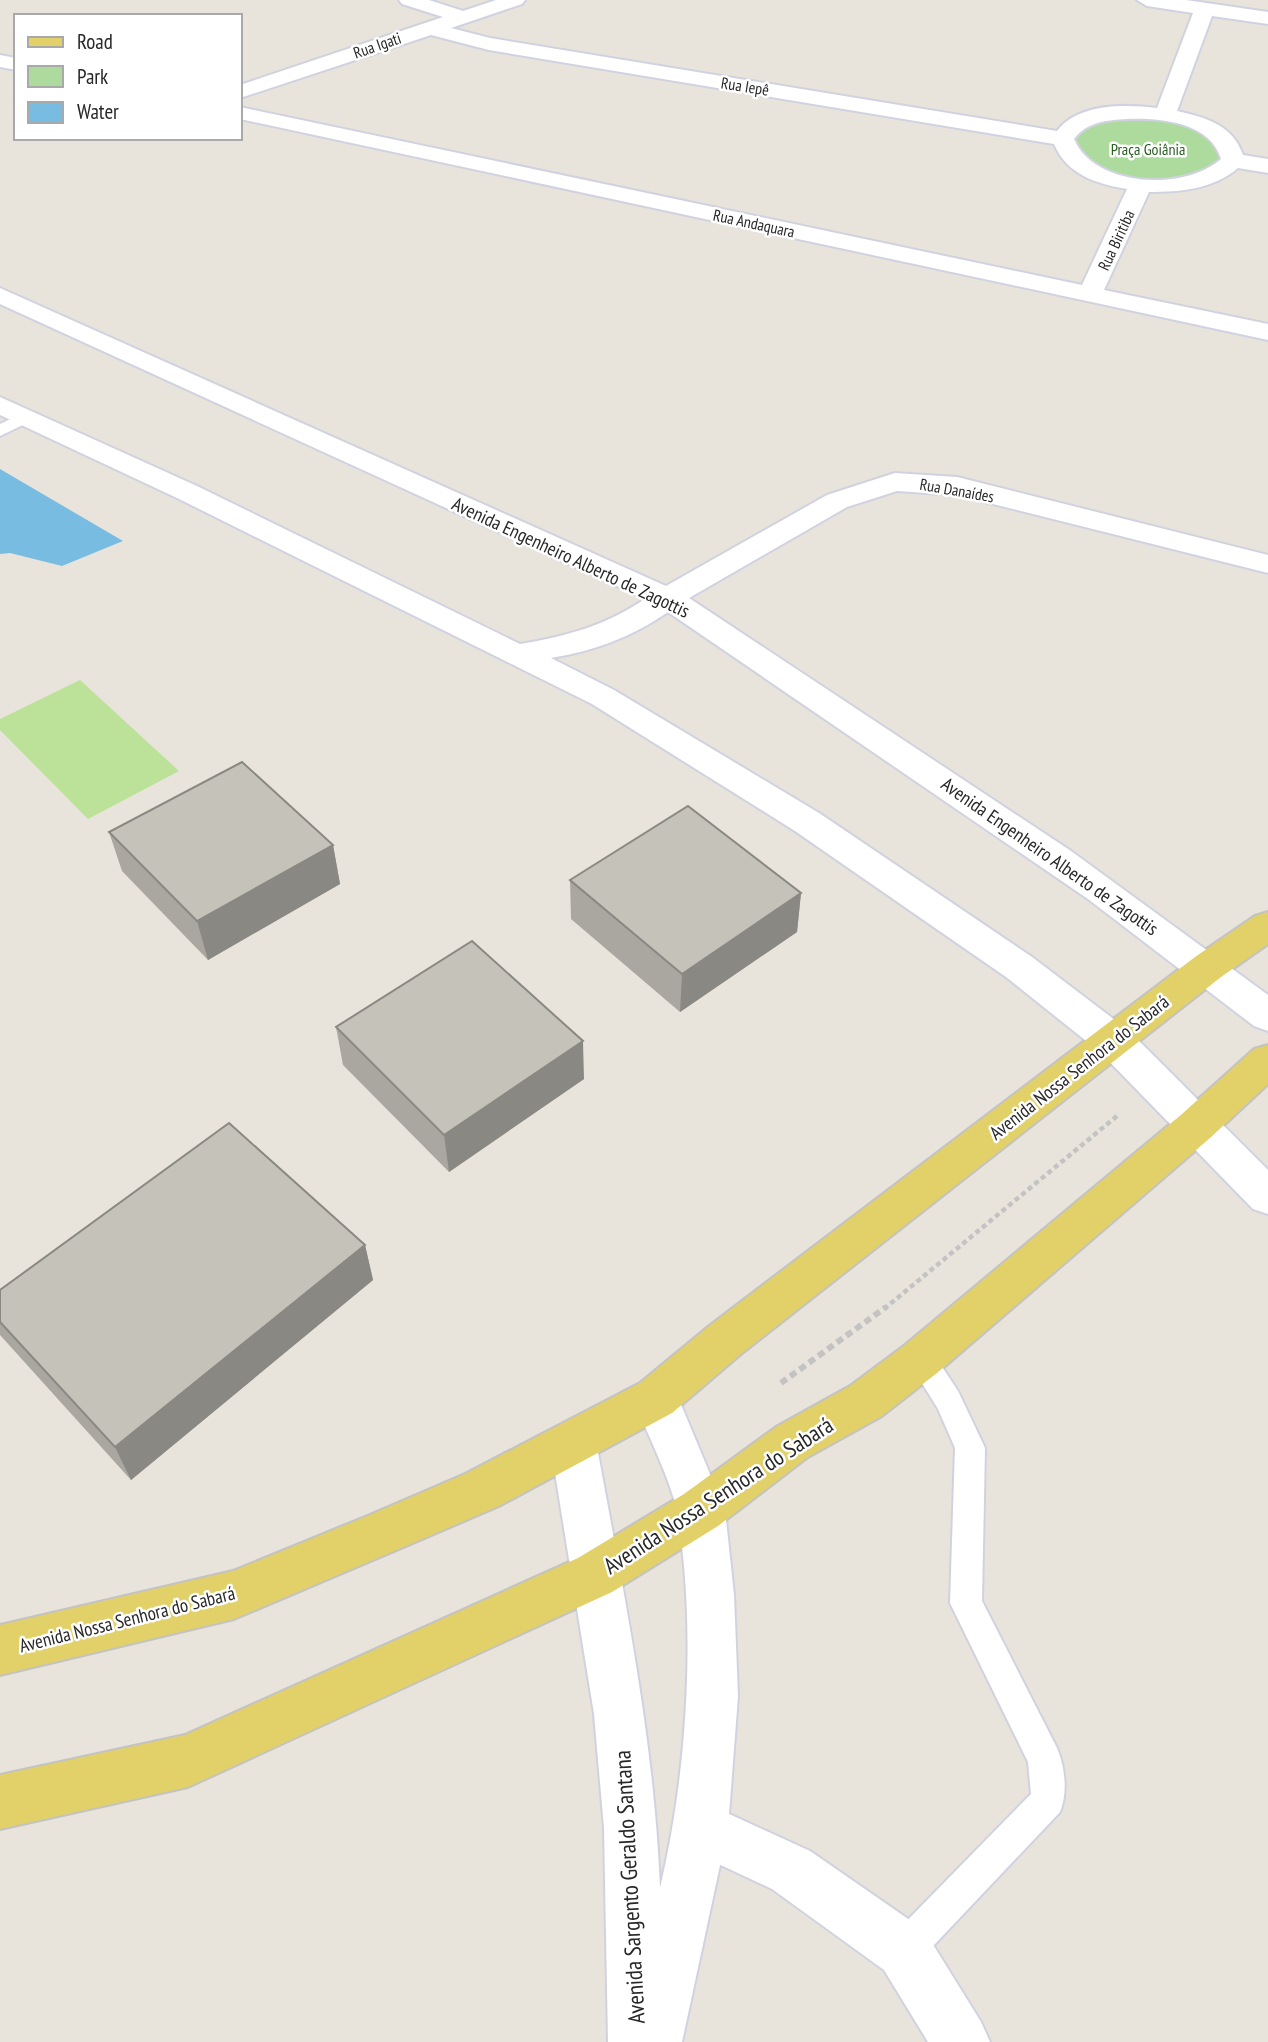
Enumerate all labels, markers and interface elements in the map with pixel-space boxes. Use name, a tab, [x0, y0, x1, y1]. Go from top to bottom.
legend	[14, 14, 242, 140]
text: Road	[77, 28, 113, 55]
street label: Rua Igati	[350, 28, 404, 62]
text: Park	[77, 63, 108, 90]
street label: Rua Iepê	[720, 72, 770, 100]
text: Water	[77, 98, 119, 125]
park label: Praça Goiânia	[1111, 139, 1185, 159]
street label: Rua Andaquara	[711, 205, 797, 241]
street label: Rua Biritiba	[1093, 207, 1139, 273]
street label: Rua Danaídes	[918, 474, 996, 506]
street label: Avenida Engenheiro Alberto de Zagottis	[448, 491, 694, 623]
street label: Avenida Engenheiro Alberto de Zagottis	[937, 772, 1163, 940]
street label: Avenida Nossa Senhora do Sabará	[984, 989, 1174, 1145]
street label: Avenida Nossa Senhora do Sabará	[598, 1410, 838, 1580]
street label: Avenida Nossa Senhora do Sabará	[17, 1581, 237, 1657]
street label: Avenida Sargento Geraldo Santana	[607, 1749, 651, 2025]

